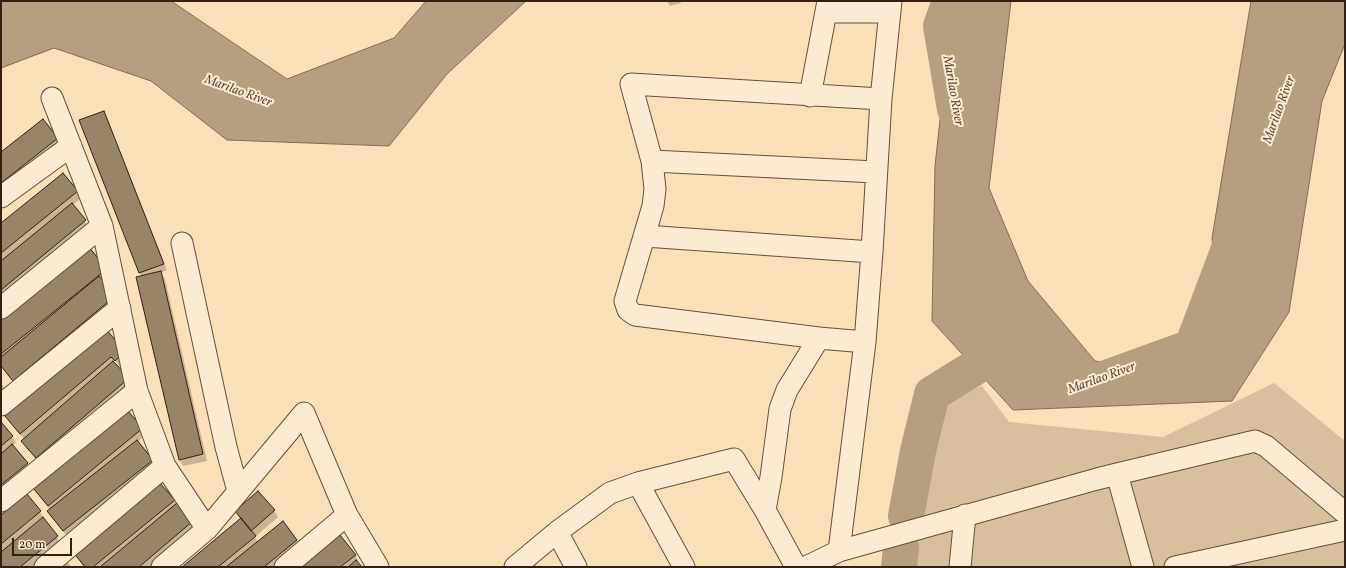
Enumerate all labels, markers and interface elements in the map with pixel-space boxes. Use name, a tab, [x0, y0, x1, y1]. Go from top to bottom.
water label: Marilao River	[938, 55, 966, 127]
water label: Marilao River	[202, 73, 274, 111]
water label: Marilao River	[1261, 74, 1299, 146]
water label: Marilao River	[1066, 360, 1138, 398]
scale bar	[14, 530, 74, 556]
text: 20 m	[19, 537, 46, 553]

